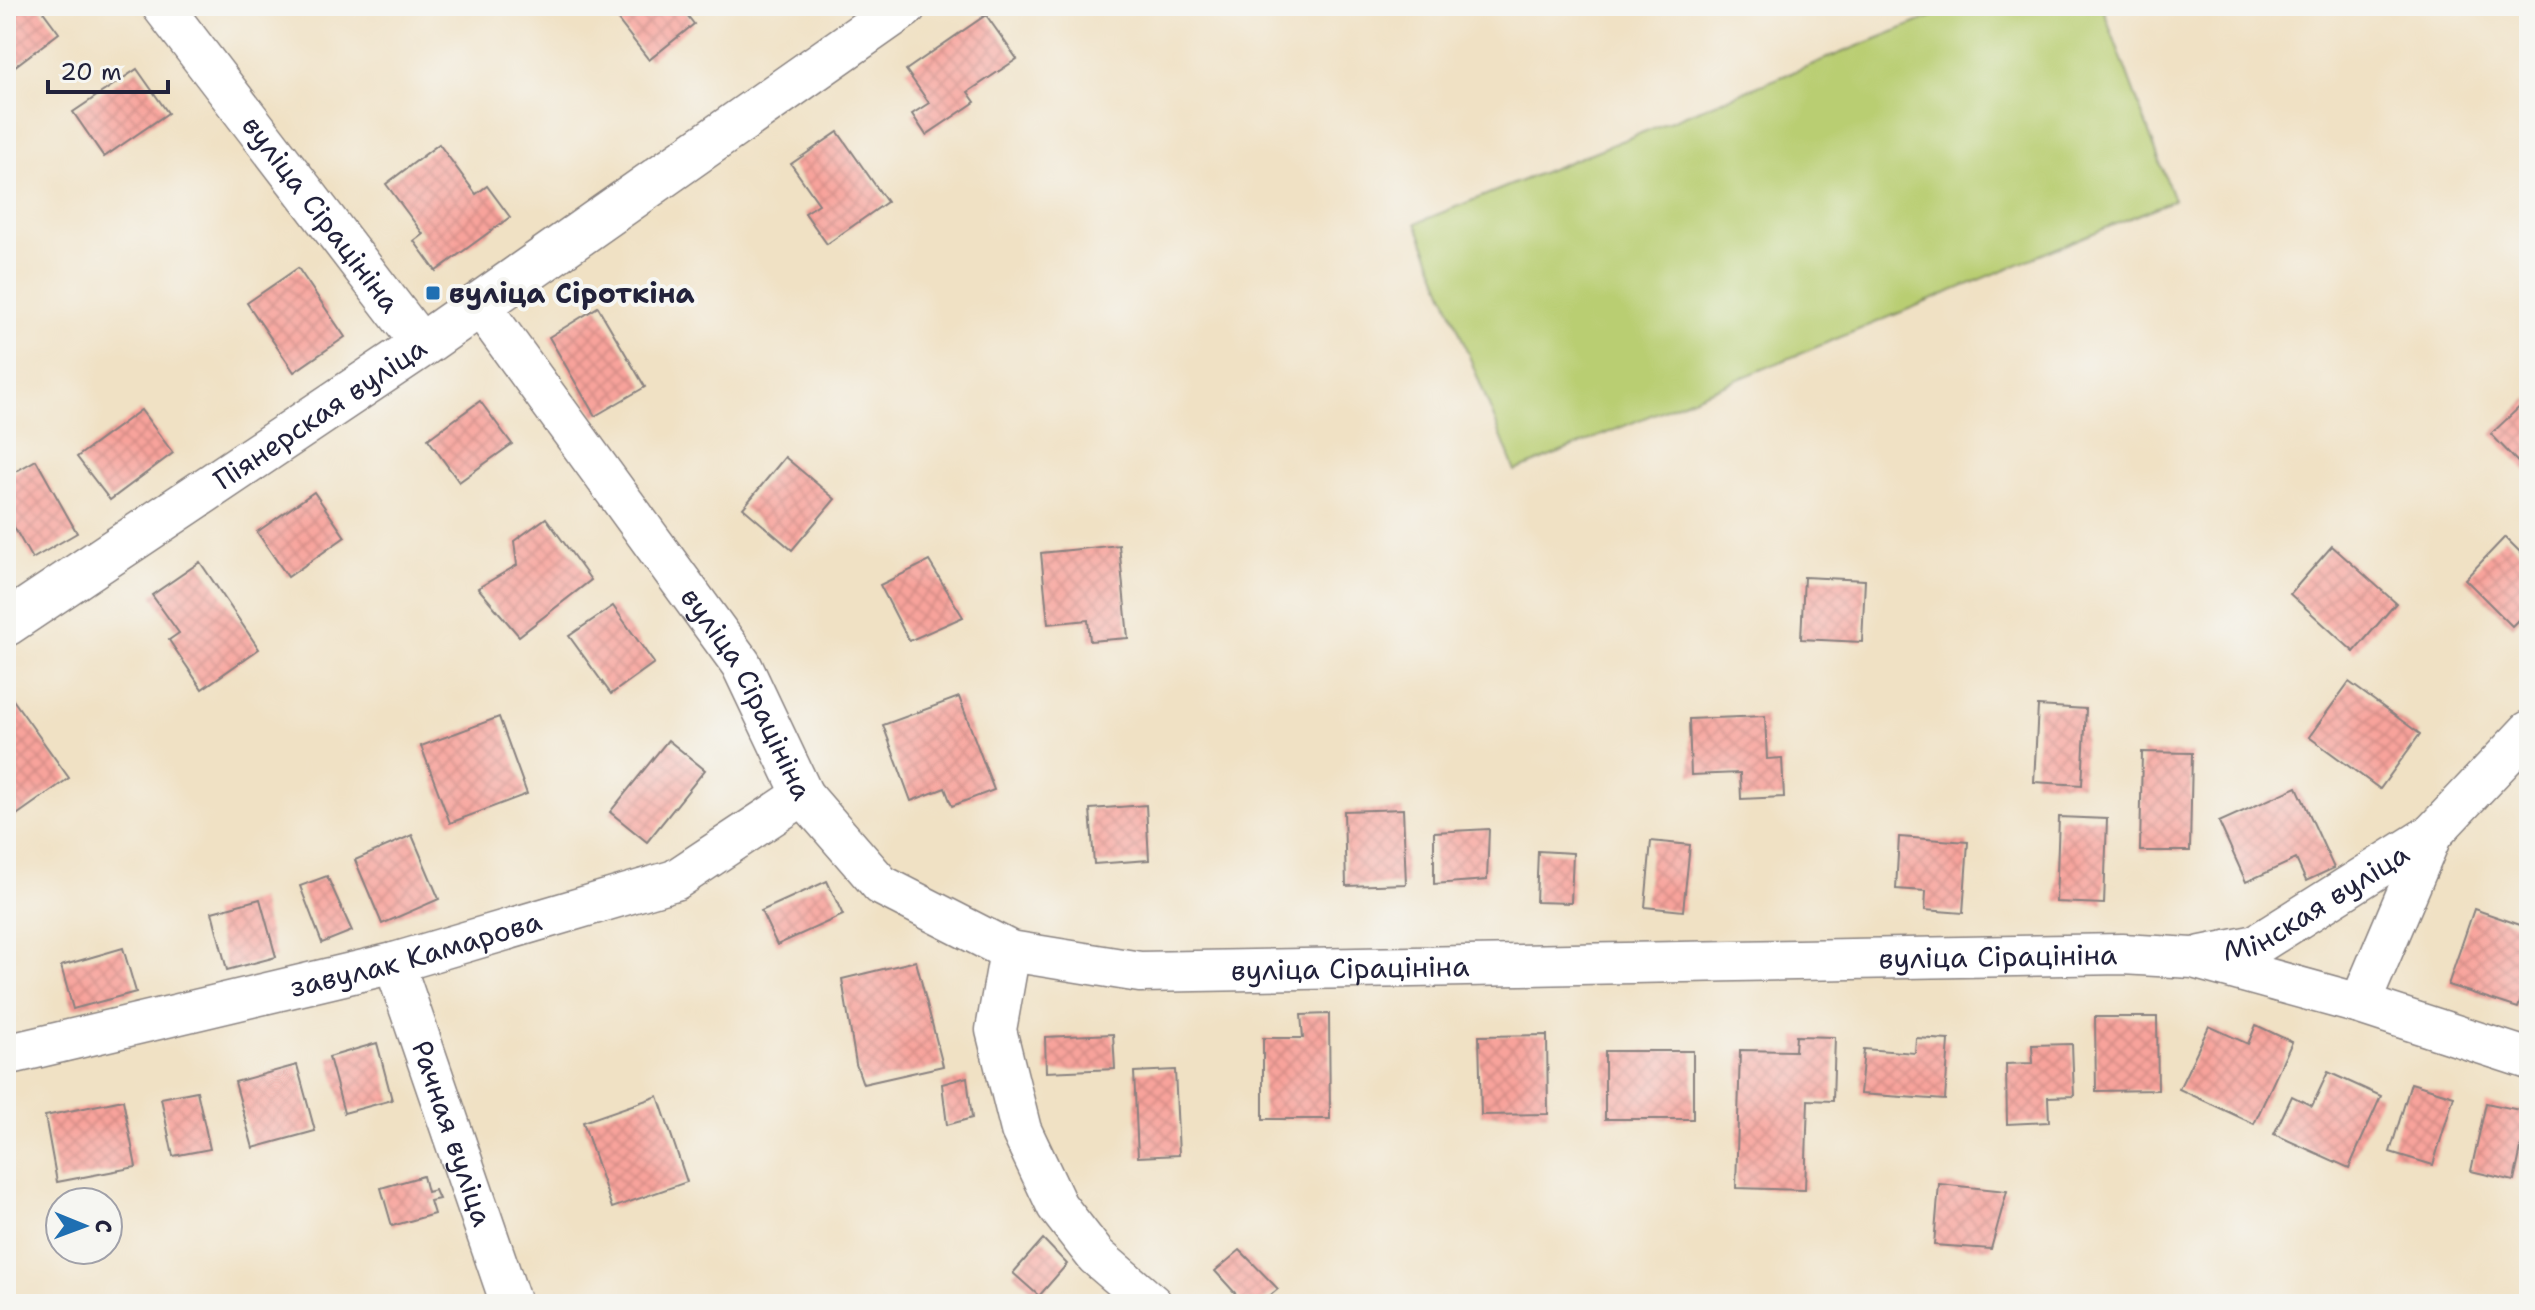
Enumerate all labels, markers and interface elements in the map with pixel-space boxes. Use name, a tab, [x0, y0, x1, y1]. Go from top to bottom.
scale bar	[48, 44, 168, 94]
text: 20 m	[60, 56, 122, 88]
street label: вуліца Сірацініна	[234, 108, 409, 320]
place label: вуліца Сіроткіна	[449, 274, 695, 312]
marker: вуліца Сіроткіна	[424, 284, 442, 302]
street label: Піянерская вуліца	[206, 328, 434, 499]
street label: вуліца Сірацініна	[672, 580, 822, 806]
street label: Мінская вуліца	[2220, 834, 2416, 970]
street label: завулак Камарова	[286, 901, 546, 1006]
street label: вуліца Сірацініна	[1878, 935, 2118, 977]
street label: вуліца Сірацініна	[1230, 947, 1470, 989]
street label: Рачная вуліца	[403, 1035, 502, 1231]
north arrow	[44, 1186, 124, 1266]
text: С	[89, 1219, 118, 1233]

